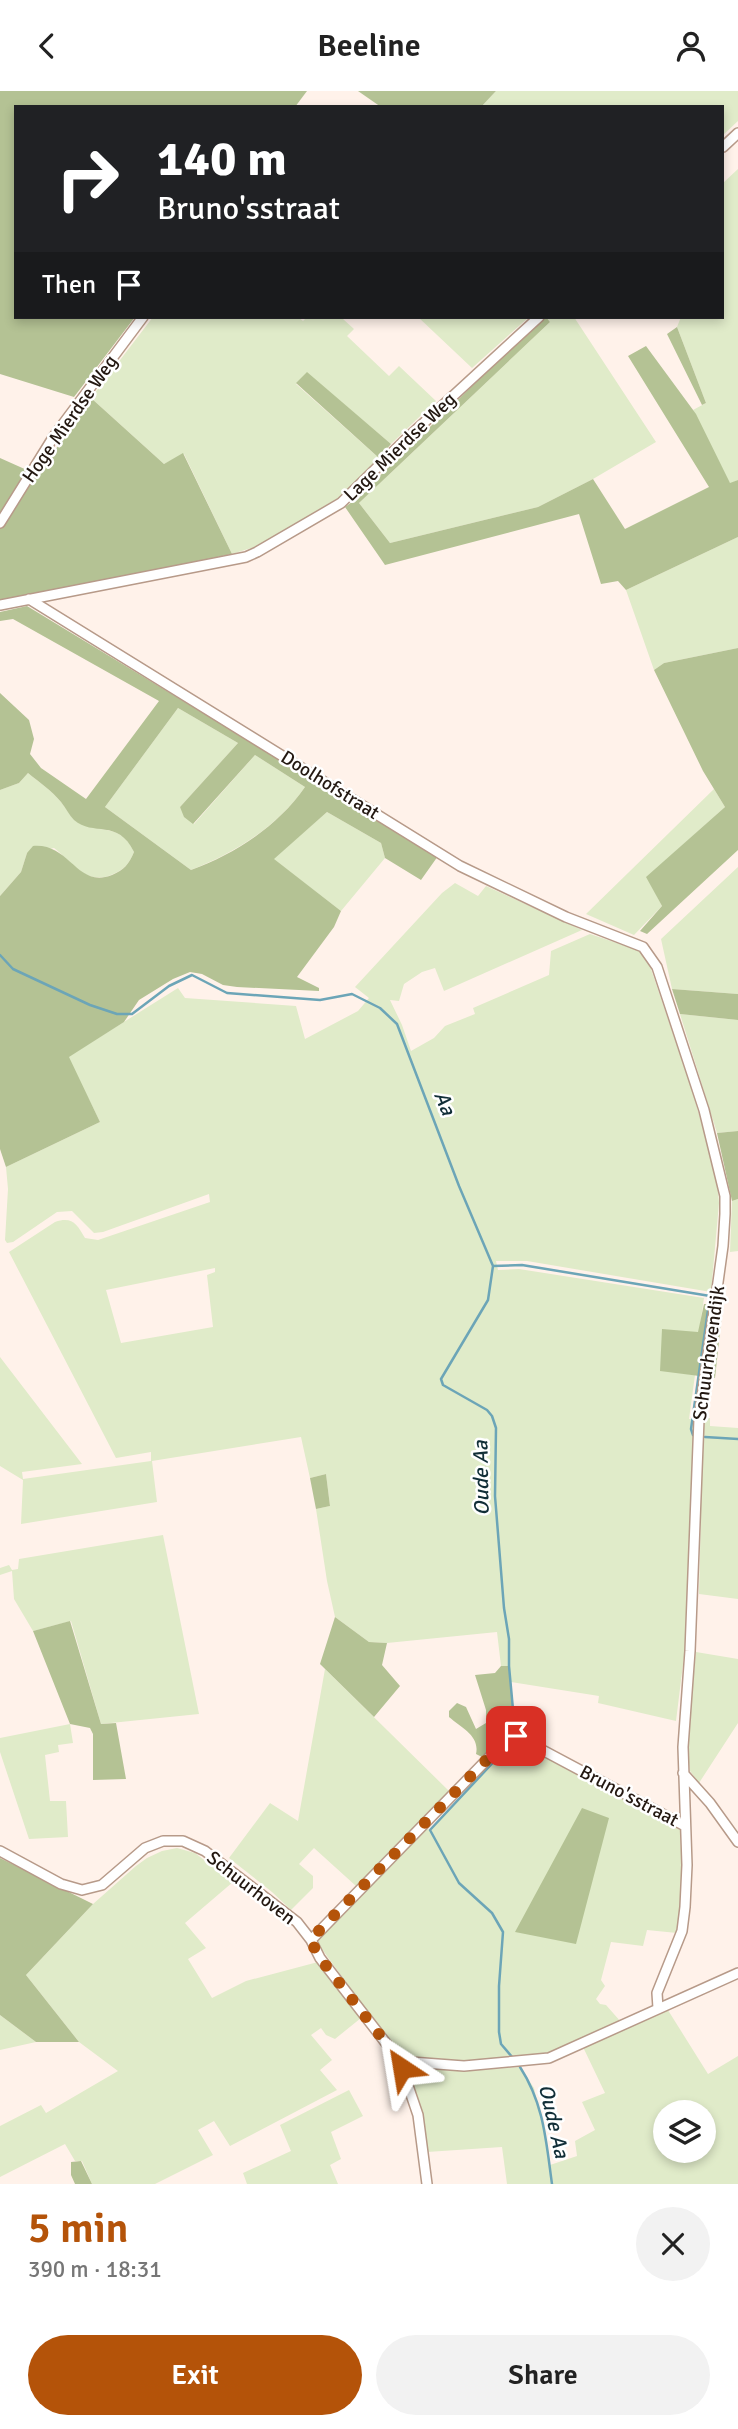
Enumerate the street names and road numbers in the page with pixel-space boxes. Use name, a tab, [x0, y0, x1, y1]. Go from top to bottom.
street label: Hoge Mierdse Weg	[17, 351, 123, 487]
street label: Lage Mierdse Weg	[339, 387, 461, 507]
street label: Doolhofstraat	[276, 745, 384, 825]
street label: Schuurhovendijk	[688, 1284, 730, 1422]
street label: Bruno'sstraat	[575, 1760, 683, 1832]
street label: Schuurhoven	[202, 1846, 300, 1930]

